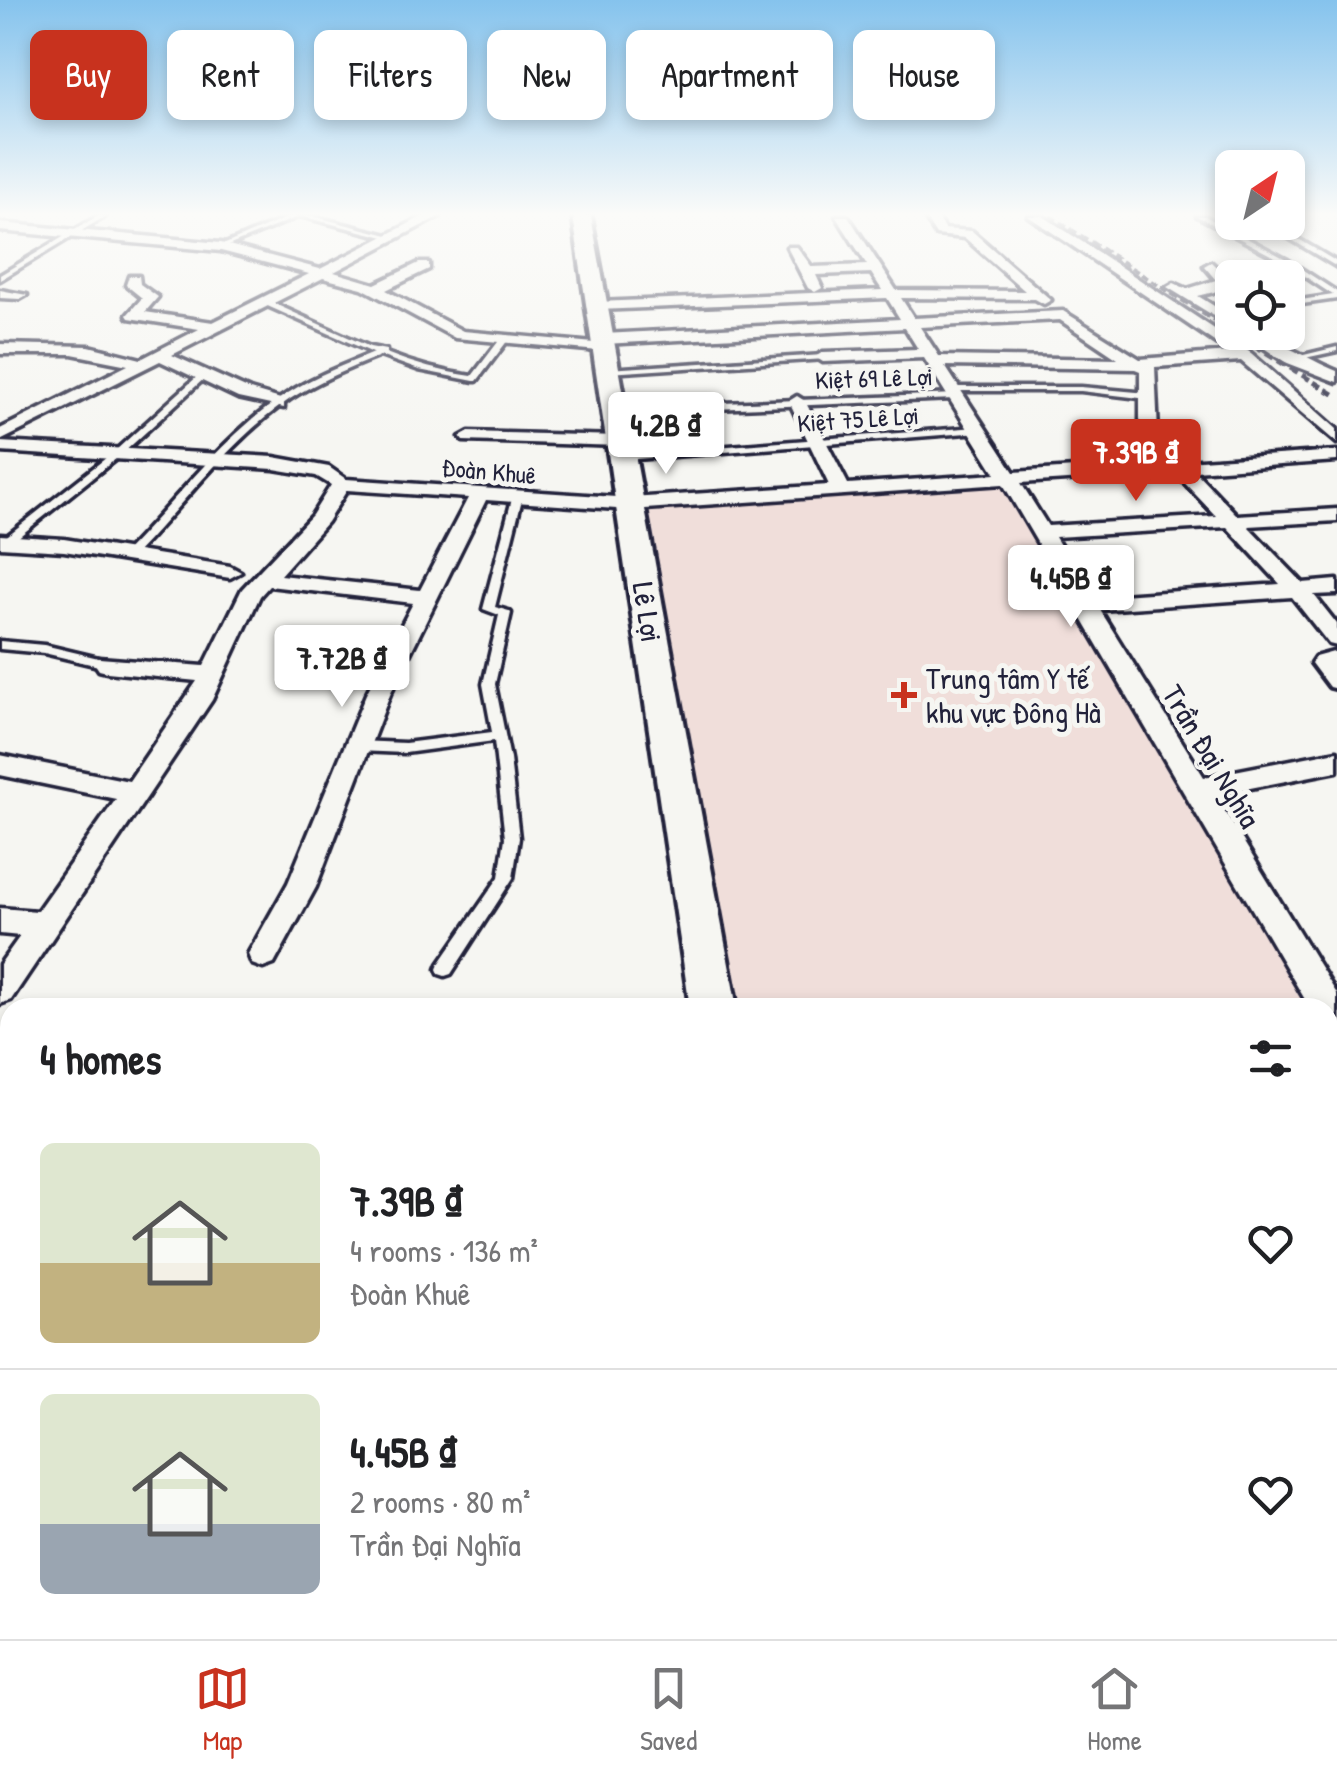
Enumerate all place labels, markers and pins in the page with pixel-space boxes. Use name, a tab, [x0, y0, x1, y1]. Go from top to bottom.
pin: 4.2B ₫	[585, 392, 747, 477]
pin: 7.39B ₫	[1044, 419, 1228, 504]
pin: 4.45B ₫	[979, 545, 1163, 630]
pin: 7.72B ₫	[250, 625, 434, 710]
place label: Trung tâm Y tế khu vực Đông Hà	[926, 658, 1101, 732]
marker: Trung tâm Y tế khu vực Đông Hà	[891, 682, 917, 708]

